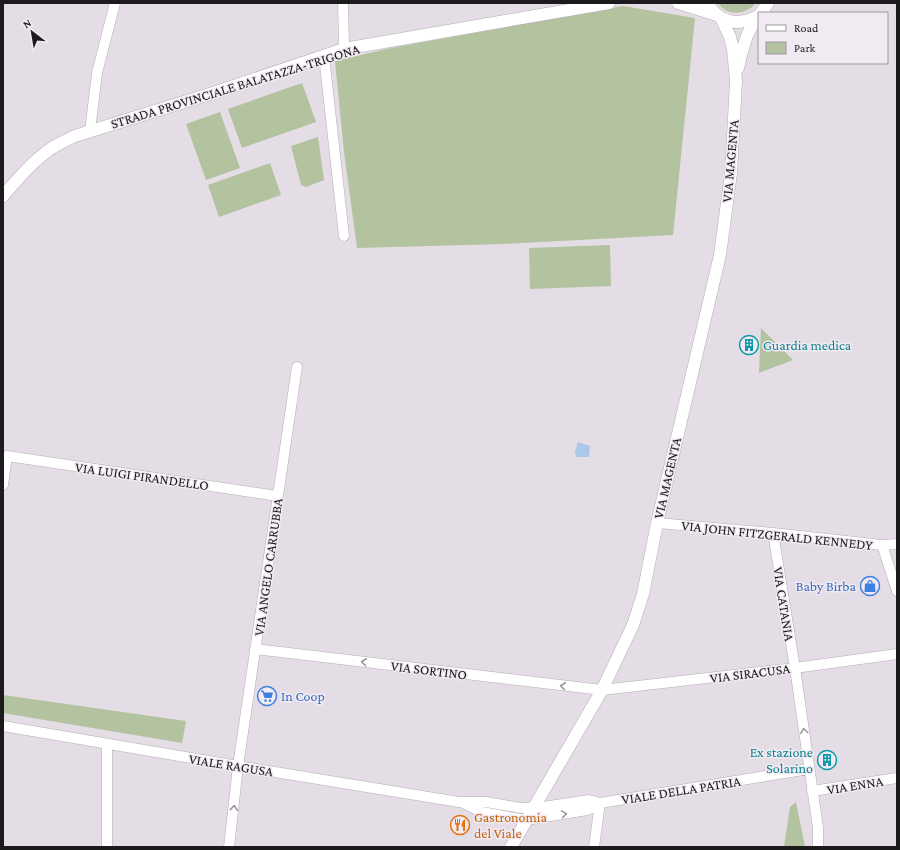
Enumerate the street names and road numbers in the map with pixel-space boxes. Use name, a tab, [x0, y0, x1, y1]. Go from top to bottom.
street label: STRADA PROVINCIALE BALATAZZA-TRIGONA	[109, 40, 361, 132]
street label: VIA MAGENTA	[718, 119, 742, 203]
street label: VIA MAGENTA	[650, 436, 684, 520]
street label: VIA LUIGI PIRANDELLO	[74, 459, 210, 493]
street label: VIA ANGELO CARRUBBA	[250, 497, 286, 637]
street label: VIA JOHN FITZGERALD KENNEDY	[681, 517, 874, 553]
street label: VIA CATANIA	[770, 566, 798, 642]
street label: VIA SORTINO	[390, 657, 468, 683]
street label: VIA SIRACUSA	[709, 660, 791, 686]
street label: VIALE RAGUSA	[188, 750, 274, 780]
street label: VIALE DELLA PATRIA	[620, 773, 742, 807]
street label: VIA ENNA	[826, 773, 884, 797]

